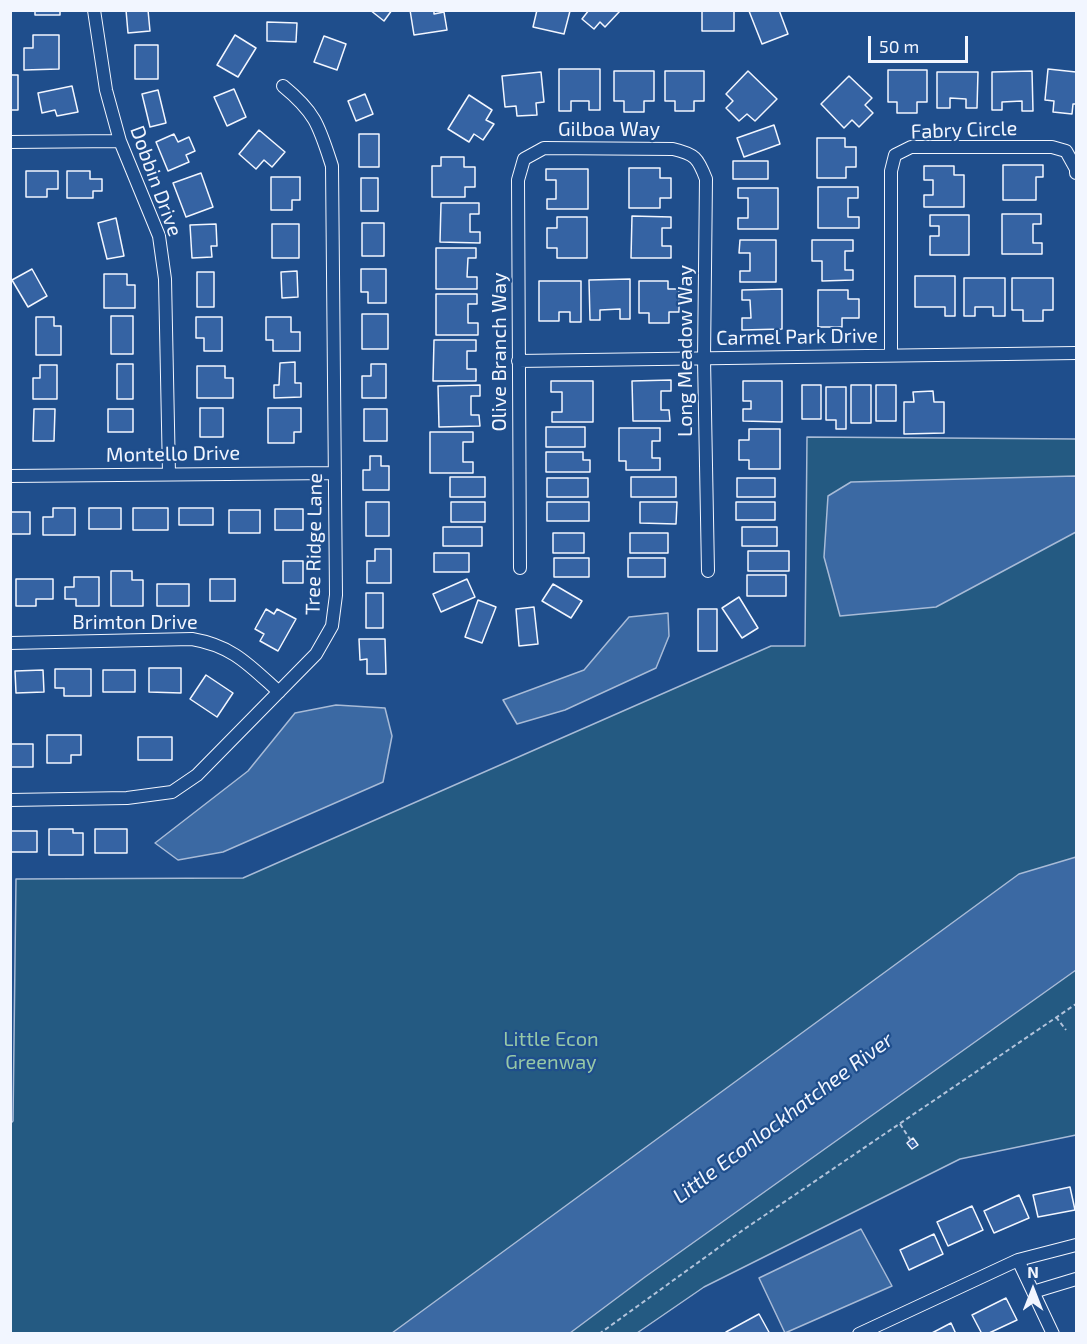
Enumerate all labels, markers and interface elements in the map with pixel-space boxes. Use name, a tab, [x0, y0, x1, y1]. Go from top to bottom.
scale bar	[871, 24, 972, 62]
text: 50 m	[879, 35, 919, 57]
street label: Fabry Circle	[910, 116, 1018, 144]
street label: Gilboa Way	[558, 117, 660, 141]
street label: Dobbin Drive	[125, 122, 187, 240]
street label: Long Meadow Way	[673, 265, 697, 437]
street label: Olive Branch Way	[487, 272, 511, 432]
street label: Carmel Park Drive	[716, 324, 878, 350]
street label: Montello Drive	[106, 441, 240, 467]
street label: Tree Ridge Lane	[301, 473, 327, 615]
street label: Brimton Drive	[72, 610, 198, 634]
park label: Little Econ Greenway	[503, 1027, 599, 1074]
water label: Little Econlockhatchee River	[668, 1027, 898, 1209]
north arrow	[1003, 1260, 1063, 1320]
text: N	[1027, 1262, 1039, 1281]

